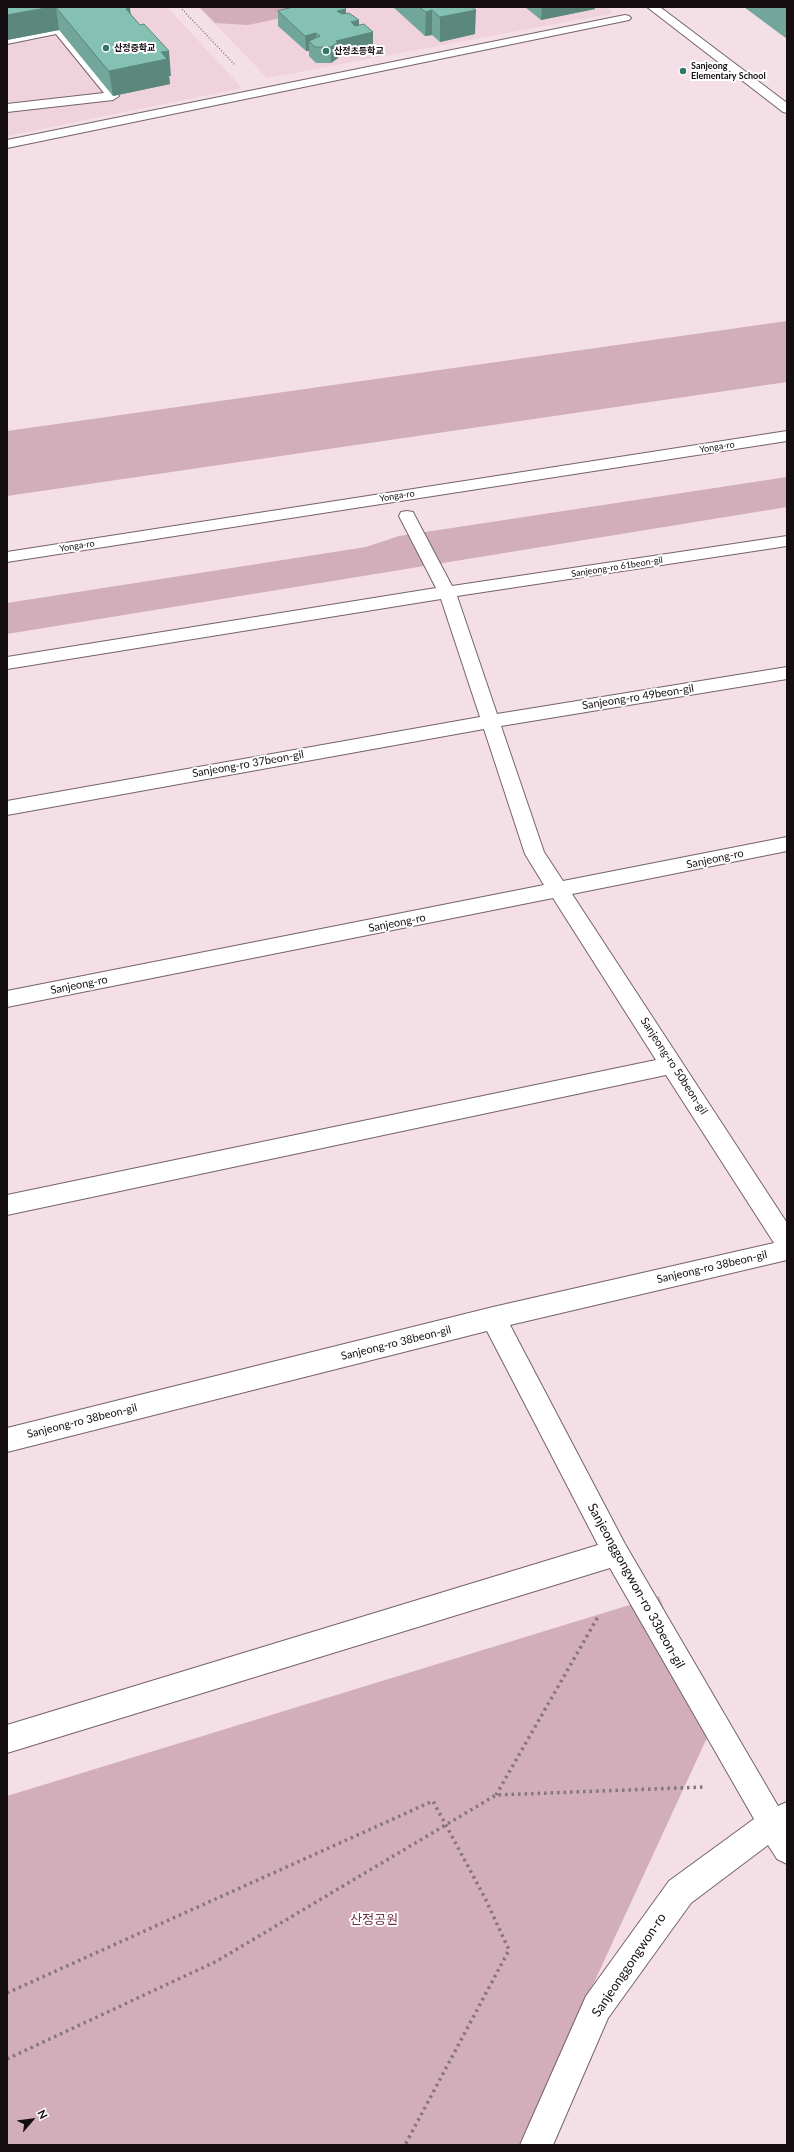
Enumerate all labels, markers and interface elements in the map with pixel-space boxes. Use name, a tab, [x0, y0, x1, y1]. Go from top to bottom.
marker: 산정중학교	[101, 43, 111, 53]
place label: 산정중학교	[114, 43, 155, 53]
marker: 산정초등학교	[321, 46, 331, 56]
place label: 산정초등학교	[334, 46, 384, 56]
place label: Sanjeong Elementary School	[691, 61, 766, 82]
marker: Sanjeong Elementary School	[678, 66, 688, 76]
street label: Yonga-ro	[699, 439, 735, 455]
street label: Yonga-ro	[379, 488, 415, 504]
street label: Yonga-ro	[59, 538, 95, 554]
street label: Sanjeong-ro 61beon-gil	[570, 554, 664, 580]
street label: Sanjeong-ro 49beon-gil	[581, 682, 695, 712]
street label: Sanjeong-ro 37beon-gil	[191, 748, 305, 780]
street label: Sanjeong-ro	[685, 847, 745, 871]
street label: Sanjeong-ro	[367, 911, 427, 935]
street label: Sanjeong-ro	[49, 973, 109, 997]
street label: Sanjeong-ro 50beon-gil	[638, 1015, 710, 1117]
street label: Sanjeong-ro 38beon-gil	[655, 1248, 769, 1286]
street label: Sanjeong-ro 38beon-gil	[340, 1323, 452, 1363]
street label: Sanjeong-ro 38beon-gil	[26, 1401, 138, 1441]
street label: Sanjeonggongwon-ro 33beon-gil	[584, 1501, 688, 1671]
street label: Sanjeonggongwon-ro	[589, 1910, 669, 2020]
park label: 산정공원	[350, 1912, 398, 1928]
north arrow	[12, 2100, 52, 2140]
text: N	[35, 2107, 51, 2121]

